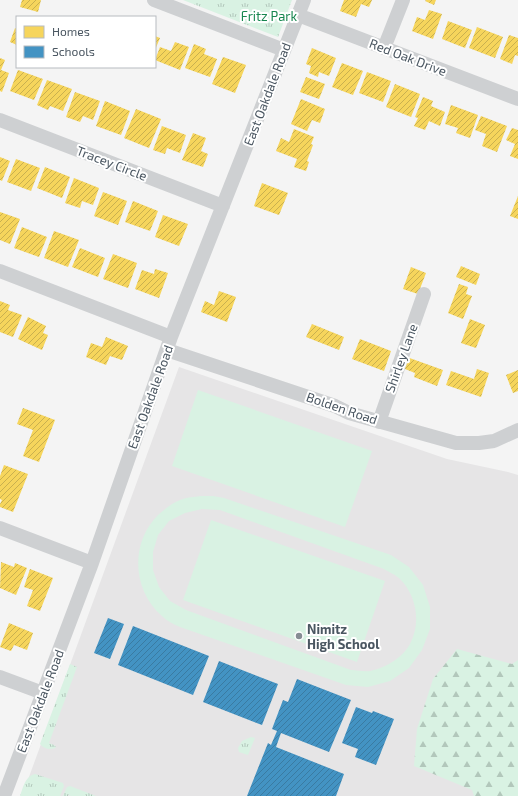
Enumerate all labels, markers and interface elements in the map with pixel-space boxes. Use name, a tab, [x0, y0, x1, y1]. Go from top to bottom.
park label: Fritz Park	[241, 8, 298, 24]
legend	[16, 16, 156, 68]
text: Homes	[52, 24, 90, 38]
street label: Red Oak Drive	[367, 35, 449, 79]
street label: East Oakdale Road	[240, 40, 294, 148]
text: Schools	[52, 44, 95, 58]
street label: Tracey Circle	[74, 142, 150, 184]
street label: Shirley Lane	[381, 321, 421, 395]
street label: East Oakdale Road	[124, 343, 176, 451]
street label: Bolden Road	[304, 388, 380, 428]
place label: Nimitz High School	[307, 621, 380, 652]
marker: Nimitz High School	[294, 631, 304, 641]
street label: East Oakdale Road	[13, 647, 67, 755]

